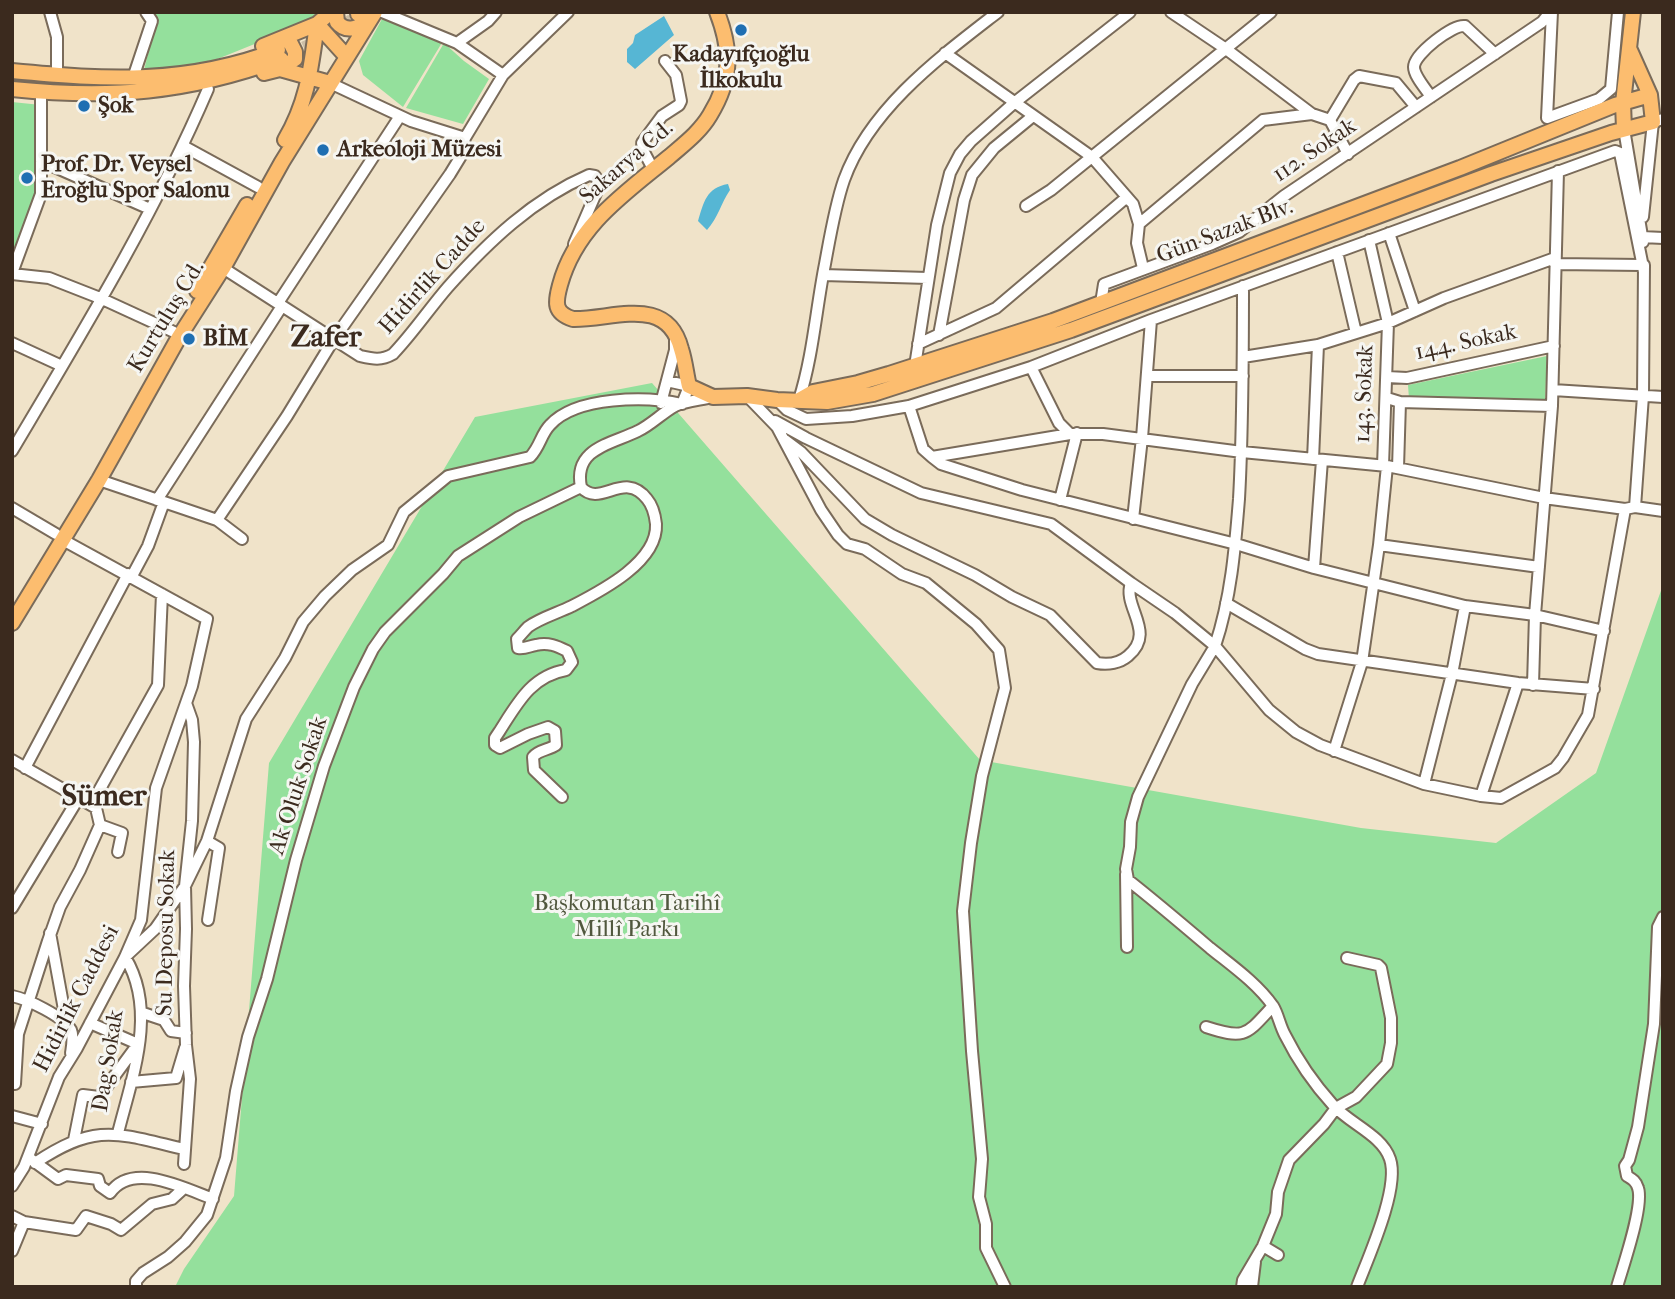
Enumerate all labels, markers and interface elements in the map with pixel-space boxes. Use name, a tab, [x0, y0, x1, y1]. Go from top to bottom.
marker: Kadayıfçıoğlu İlkokulu	[733, 22, 749, 38]
place label: Kadayıfçıoğlu İlkokulu	[673, 41, 809, 95]
place label: Şok	[98, 92, 133, 120]
marker: Şok	[76, 98, 92, 114]
street label: 112. Sokak	[1268, 113, 1362, 189]
street label: Sakarya Cd.	[574, 115, 680, 211]
place label: Arkeoloji Müzesi	[337, 136, 502, 164]
marker: Arkeoloji Müzesi	[315, 142, 331, 158]
place label: Prof. Dr. Veysel Eroğlu Spor Salonu	[41, 151, 230, 205]
marker: Prof. Dr. Veysel Eroğlu Spor Salonu	[19, 170, 35, 186]
street label: Gün Sazak Blv.	[1153, 193, 1297, 271]
street label: Hidirlik Cadde	[374, 213, 492, 341]
street label: Kurtuluş Cd.	[123, 256, 211, 378]
street label: 144. Sokak	[1413, 319, 1519, 367]
district label: Zafer	[290, 321, 362, 357]
place label: BİM	[203, 325, 248, 353]
marker: BİM	[181, 331, 197, 347]
street label: 143. Sokak	[1349, 344, 1381, 444]
street label: Ak Oluk Sokak	[264, 713, 334, 859]
district label: Sümer	[62, 780, 146, 816]
street label: Su Deposu Sokak	[152, 849, 182, 1017]
park label: Başkomutan Tarihî Millî Parkı	[534, 890, 720, 944]
street label: Hidirlik Caddesi	[28, 921, 126, 1077]
street label: Dag Sokak	[87, 1008, 131, 1114]

